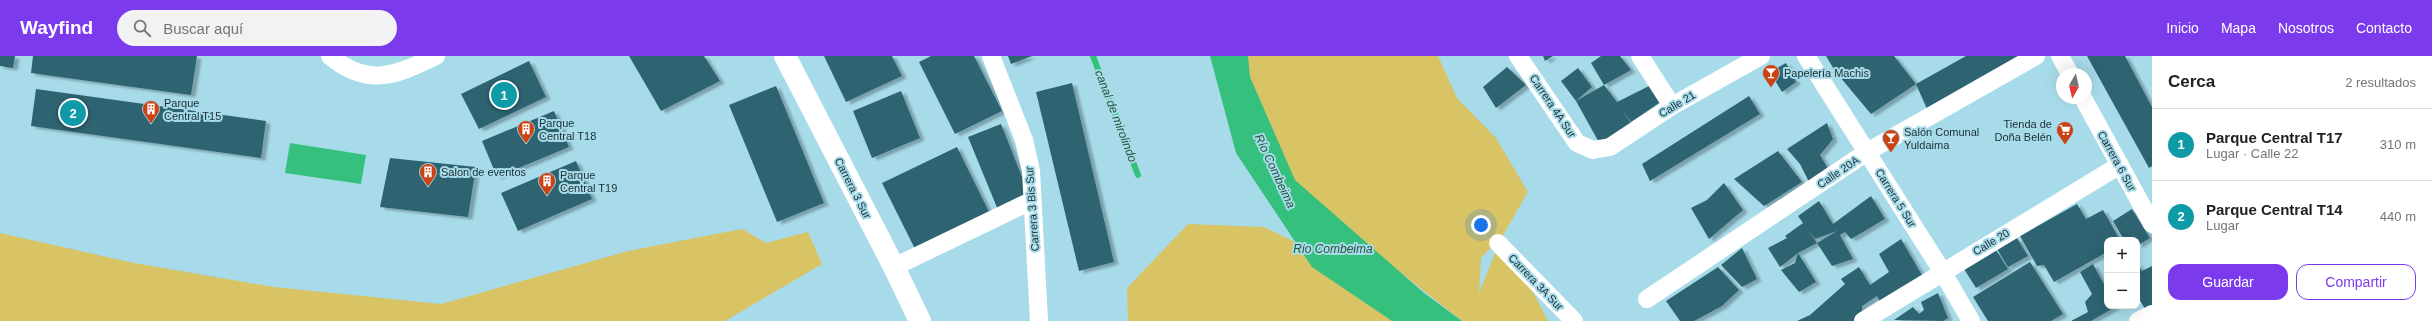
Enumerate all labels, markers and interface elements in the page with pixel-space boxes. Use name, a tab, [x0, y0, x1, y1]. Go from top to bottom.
search box	[117, 10, 397, 46]
text: Wayfind	[20, 17, 93, 38]
icon: search	[131, 17, 153, 39]
text: Buscar aquí	[163, 20, 243, 37]
text: Inicio	[2166, 20, 2199, 36]
text: Mapa	[2221, 20, 2256, 36]
text: Nosotros	[2278, 20, 2334, 36]
text: Contacto	[2356, 20, 2412, 36]
bar icon: Papelería Machis	[1761, 63, 1781, 88]
place label: Papelería Machis	[1784, 67, 1869, 79]
water label: canal de mirolindo	[1092, 68, 1140, 164]
north arrow	[2056, 68, 2092, 104]
street label: Carrera 4A Sur	[1528, 72, 1579, 140]
text: Cerca	[2168, 72, 2215, 91]
text: 2 resultados	[2345, 75, 2416, 90]
pin: 1	[491, 80, 517, 110]
street label: Calle 21	[1657, 88, 1697, 120]
place label: Parque Central T15	[164, 97, 221, 122]
pin: 2	[60, 98, 86, 128]
building icon: Parque Central T15	[141, 99, 161, 124]
place label: Parque Central T18	[539, 117, 596, 142]
place label: Tienda de Doña Belén	[1995, 118, 2052, 143]
building icon: Parque Central T18	[516, 119, 536, 144]
supermarket icon: Tienda de Doña Belén	[2055, 120, 2075, 145]
place label: Salón Comunal Yuldaima	[1904, 126, 1979, 151]
bar icon: Salón Comunal Yuldaima	[1881, 128, 1901, 153]
street label: Carrera 6 Sur	[2096, 129, 2139, 193]
text: Parque Central T17	[2206, 129, 2343, 146]
water label: Río Combeima	[1252, 132, 1298, 211]
text: 1	[2177, 137, 2185, 152]
text: 310 m	[2380, 137, 2416, 152]
text: Lugar · Calle 22	[2206, 146, 2299, 161]
street label: Calle 20A	[1815, 153, 1862, 190]
street label: Carrera 3 Sur	[833, 156, 874, 221]
building icon: Salon de eventos	[418, 162, 438, 187]
place label: Salon de eventos	[441, 166, 527, 178]
street label: Carrera 3 Bis Sur	[1023, 166, 1041, 252]
street label: Carrera 5 Sur	[1873, 167, 1919, 230]
place label: Parque Central T19	[560, 169, 617, 194]
building icon: Parque Central T19	[537, 171, 557, 196]
text: Parque Central T14	[2206, 201, 2343, 218]
text: 2	[2177, 209, 2185, 224]
text: 440 m	[2380, 209, 2416, 224]
your location	[1471, 215, 1491, 235]
text: Lugar	[2206, 218, 2239, 233]
street label: Calle 20	[1971, 226, 2011, 258]
map controls	[2104, 237, 2140, 309]
button: +	[2104, 237, 2140, 273]
water label: Rio Combeima	[1293, 242, 1373, 256]
street label: Carrera 3A Sur	[1506, 251, 1566, 313]
button: Guardar	[2168, 264, 2288, 300]
button: Compartir	[2296, 264, 2416, 300]
button: −	[2104, 273, 2140, 309]

